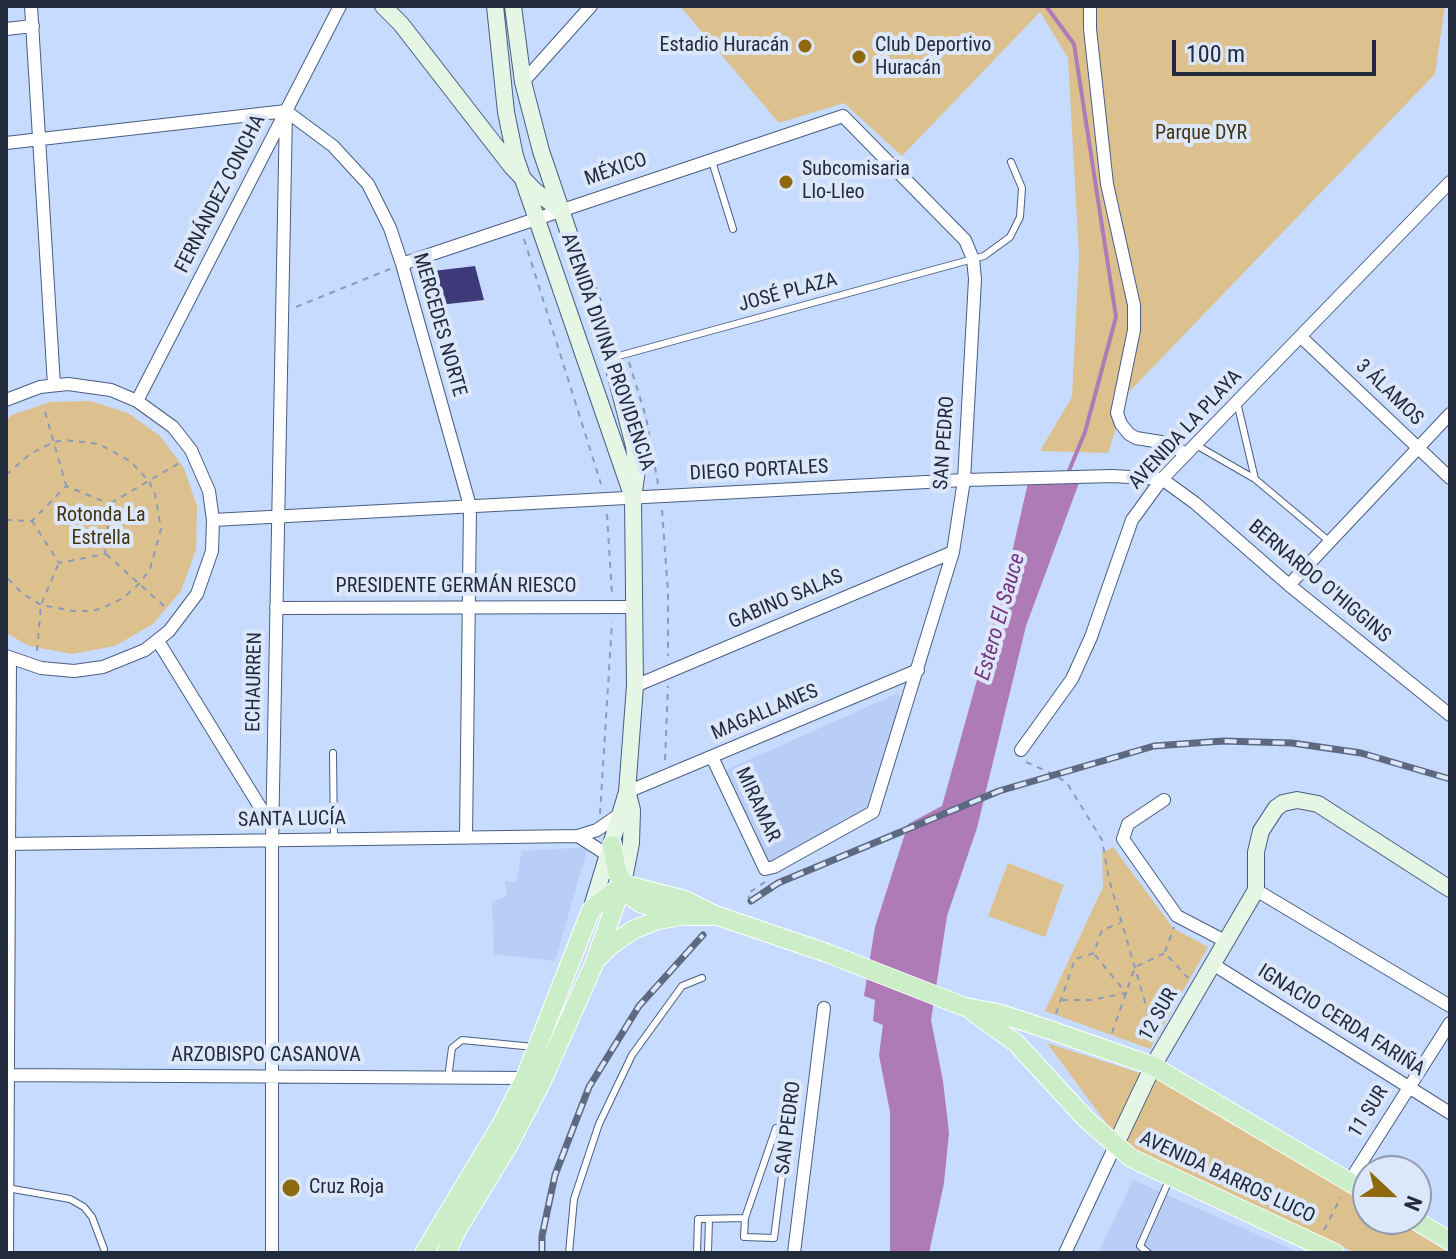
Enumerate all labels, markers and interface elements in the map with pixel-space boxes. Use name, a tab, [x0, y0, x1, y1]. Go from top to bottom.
scale bar	[1176, 24, 1380, 74]
place label: Estadio Huracán	[659, 34, 789, 58]
place label: Club Deportivo Huracán	[875, 34, 991, 81]
marker: Estadio Huracán	[796, 37, 814, 55]
text: 100 m	[1186, 40, 1245, 68]
marker: Club Deportivo Huracán	[850, 48, 868, 66]
street label: FERNÁNDEZ CONCHA	[171, 111, 271, 277]
park label: Parque DYR	[1155, 122, 1247, 146]
street label: MÉXICO	[582, 148, 650, 192]
place label: Subcomisaria Llo-Lleo	[802, 158, 910, 205]
marker: Subcomisaria Llo-Lleo	[777, 173, 795, 191]
street label: AVENIDA DIVINA PROVIDENCIA	[555, 230, 659, 474]
street label: MERCEDES NORTE	[407, 251, 471, 399]
street label: JOSÉ PLAZA	[736, 268, 840, 318]
street label: 3 ÁLAMOS	[1350, 355, 1428, 431]
street label: AVENIDA LA PLAYA	[1124, 365, 1248, 495]
street label: SAN PEDRO	[930, 395, 960, 491]
street label: DIEGO PORTALES	[689, 455, 829, 487]
park label: Rotonda La Estrella	[56, 504, 146, 551]
street label: BERNARDO O'HIGGINS	[1243, 515, 1395, 649]
water label: Estero El Sauce	[970, 551, 1032, 683]
street label: GABINO SALAS	[725, 565, 847, 635]
street label: PRESIDENTE GERMÁN RIESCO	[336, 575, 576, 599]
street label: ECHAURREN	[242, 632, 268, 732]
street label: MAGALLANES	[708, 680, 822, 746]
street label: MIRAMAR	[729, 764, 785, 846]
street label: SANTA LUCÍA	[238, 807, 346, 833]
street label: IGNACIO CERDA FARIÑA	[1253, 960, 1429, 1082]
street label: 12 SUR	[1134, 985, 1184, 1045]
street label: ARZOBISPO CASANOVA	[171, 1044, 361, 1068]
street label: SAN PEDRO	[771, 1080, 807, 1176]
street label: 11 SUR	[1344, 1082, 1394, 1142]
street label: AVENIDA BARROS LUCO	[1135, 1127, 1319, 1229]
north arrow	[1352, 1155, 1432, 1235]
place label: Cruz Roja	[309, 1176, 384, 1200]
marker: Cruz Roja	[280, 1177, 302, 1199]
text: N	[1399, 1192, 1427, 1214]

